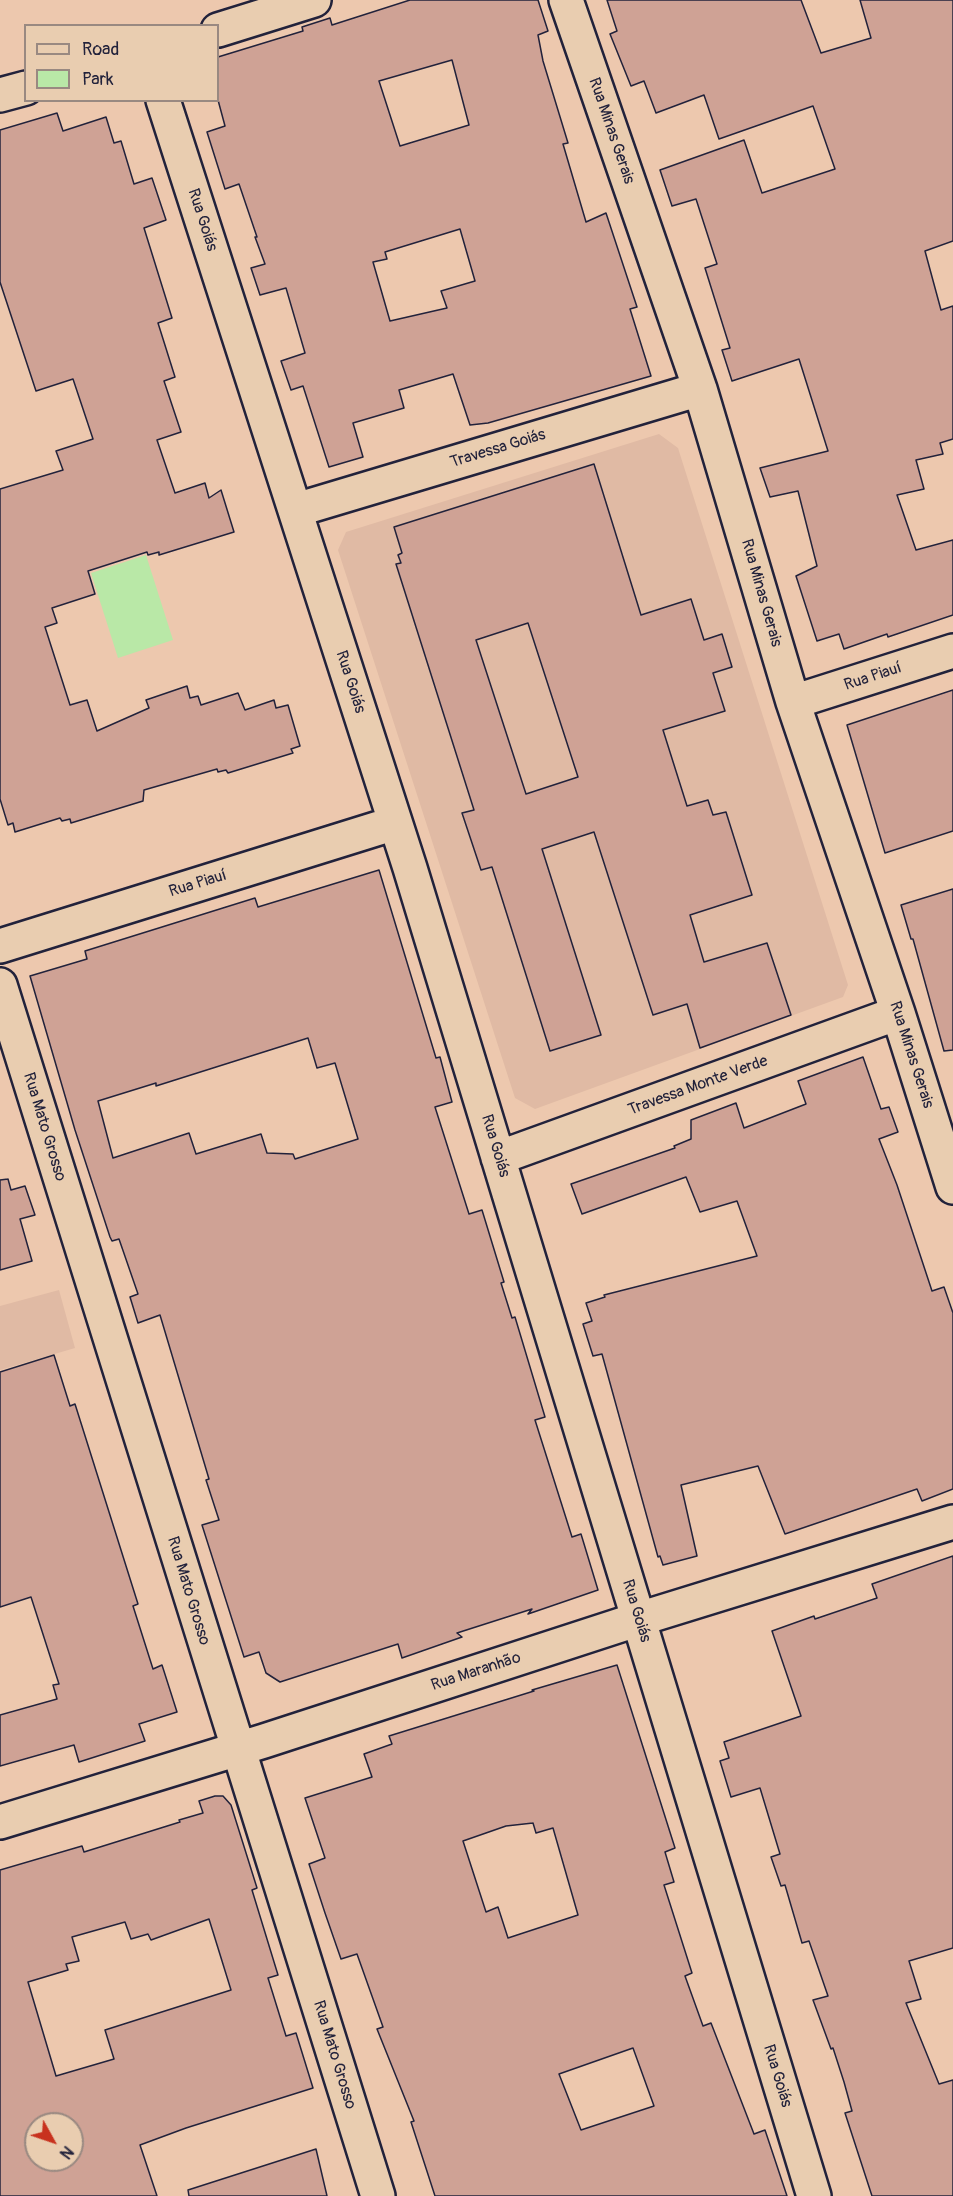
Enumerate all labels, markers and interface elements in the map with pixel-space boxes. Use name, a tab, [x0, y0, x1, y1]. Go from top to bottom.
legend	[24, 24, 219, 102]
text: Road	[82, 38, 119, 61]
text: Park	[82, 68, 114, 91]
street label: Rua Minas Gerais	[584, 75, 638, 187]
street label: Rua Goiás	[183, 186, 221, 254]
street label: Travessa Goiás	[448, 425, 548, 473]
street label: Rua Minas Gerais	[736, 537, 786, 649]
street label: Rua Goiás	[331, 648, 369, 716]
street label: Rua Piauí	[842, 659, 904, 695]
street label: Rua Piauí	[167, 866, 229, 902]
street label: Rua Minas Gerais	[885, 999, 937, 1111]
street label: Travessa Monte Verde	[626, 1052, 770, 1120]
street label: Rua Mato Grosso	[18, 1070, 70, 1184]
street label: Rua Goiás	[476, 1112, 514, 1180]
street label: Rua Mato Grosso	[162, 1534, 214, 1648]
street label: Rua Goiás	[617, 1577, 655, 1645]
street label: Rua Maranhão	[429, 1648, 523, 1696]
street label: Rua Mato Grosso	[308, 1998, 360, 2112]
street label: Rua Goiás	[758, 2042, 796, 2110]
north arrow	[24, 2112, 84, 2172]
text: N	[55, 2142, 77, 2163]

